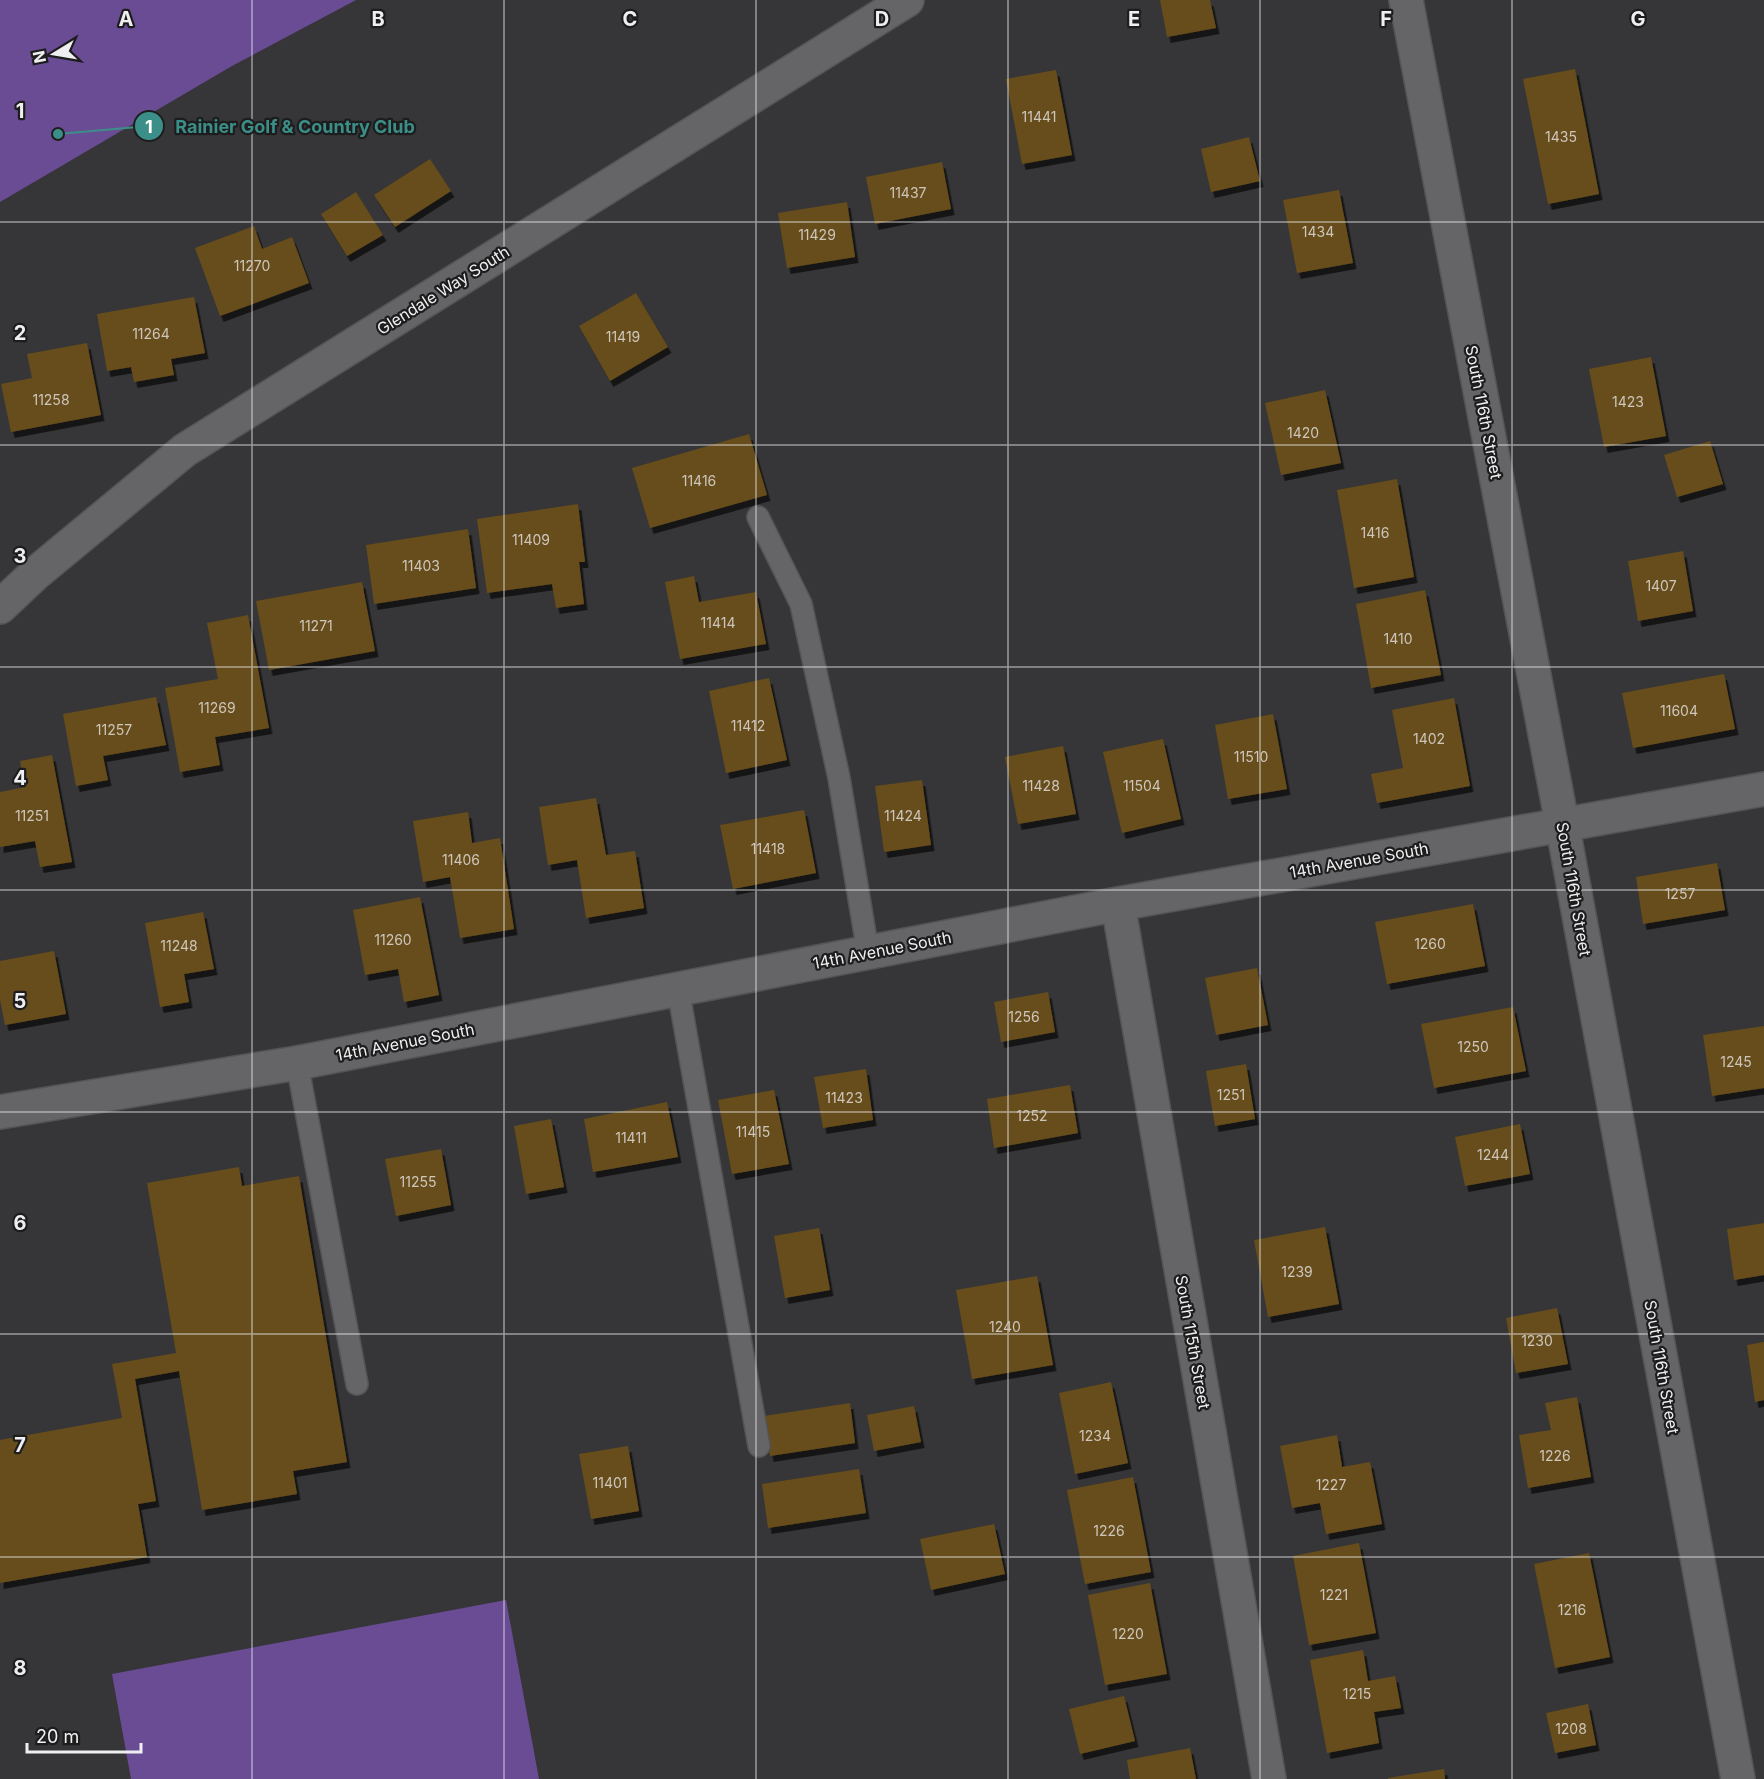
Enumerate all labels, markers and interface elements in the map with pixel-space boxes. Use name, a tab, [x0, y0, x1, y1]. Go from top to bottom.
text: A	[119, 7, 134, 31]
text: B	[371, 7, 385, 31]
text: C	[623, 7, 637, 31]
text: D	[875, 7, 889, 31]
text: E	[1128, 7, 1140, 31]
text: F	[1380, 7, 1392, 31]
text: G	[1630, 7, 1646, 31]
north arrow	[24, 24, 84, 84]
text: N	[28, 49, 50, 65]
text: 1	[16, 99, 24, 123]
callout: Rainier Golf & Country Club	[134, 108, 427, 144]
house number: 11441	[1022, 108, 1056, 125]
text: 1	[145, 116, 153, 137]
text: Rainier Golf & Country Club	[175, 116, 415, 137]
house number: 1435	[1545, 128, 1577, 145]
house number: 11437	[889, 184, 927, 201]
house number: 1434	[1302, 223, 1334, 240]
house number: 11429	[798, 226, 836, 243]
street label: Glendale Way South	[373, 241, 513, 339]
house number: 11270	[234, 257, 270, 274]
text: 2	[14, 321, 26, 345]
house number: 11264	[132, 325, 170, 342]
house number: 11419	[606, 328, 640, 345]
street label: South 116th Street	[1461, 343, 1507, 481]
house number: 11258	[32, 391, 70, 408]
house number: 1423	[1612, 393, 1644, 410]
house number: 1420	[1287, 424, 1319, 441]
house number: 11416	[682, 472, 716, 489]
house number: 1416	[1361, 524, 1389, 541]
house number: 11409	[512, 531, 550, 548]
text: 3	[14, 544, 26, 568]
house number: 11403	[402, 557, 440, 574]
house number: 1407	[1645, 577, 1677, 594]
house number: 11414	[701, 614, 735, 631]
house number: 11271	[299, 617, 333, 634]
house number: 1410	[1384, 630, 1413, 647]
house number: 11269	[198, 699, 236, 716]
house number: 11604	[1660, 702, 1698, 719]
house number: 11412	[731, 717, 765, 734]
house number: 11257	[96, 721, 132, 738]
house number: 1402	[1413, 730, 1445, 747]
house number: 11510	[1234, 748, 1268, 765]
text: 4	[13, 766, 27, 790]
house number: 11428	[1022, 777, 1060, 794]
house number: 11504	[1123, 777, 1161, 794]
house number: 11251	[15, 807, 49, 824]
house number: 11424	[884, 807, 922, 824]
street label: South 116th Street	[1552, 820, 1596, 958]
street label: 14th Avenue South	[1288, 838, 1430, 882]
house number: 11418	[751, 840, 785, 857]
house number: 11406	[442, 851, 480, 868]
house number: 1257	[1665, 885, 1695, 902]
street label: 14th Avenue South	[811, 927, 953, 973]
house number: 11260	[374, 931, 412, 948]
house number: 1260	[1414, 935, 1446, 952]
house number: 11248	[160, 937, 198, 954]
text: 5	[14, 989, 26, 1013]
house number: 1256	[1008, 1008, 1040, 1025]
street label: 14th Avenue South	[334, 1019, 476, 1065]
house number: 1250	[1457, 1038, 1489, 1055]
house number: 1245	[1720, 1053, 1752, 1070]
house number: 1251	[1217, 1086, 1245, 1103]
house number: 11423	[825, 1089, 863, 1106]
house number: 1252	[1016, 1107, 1048, 1124]
house number: 11415	[736, 1123, 770, 1140]
house number: 11411	[615, 1129, 647, 1146]
house number: 1244	[1477, 1146, 1509, 1163]
house number: 11255	[400, 1173, 436, 1190]
text: 6	[14, 1211, 27, 1235]
house number: 1239	[1281, 1263, 1313, 1280]
street label: South 115th Street	[1171, 1273, 1215, 1411]
street label: South 116th Street	[1640, 1298, 1684, 1436]
house number: 1240	[989, 1318, 1021, 1335]
house number: 1230	[1521, 1332, 1553, 1349]
house number: 1234	[1079, 1427, 1111, 1444]
text: 7	[14, 1433, 26, 1457]
house number: 1226	[1539, 1447, 1571, 1464]
house number: 11401	[593, 1474, 627, 1491]
house number: 1227	[1316, 1476, 1346, 1493]
house number: 1226	[1093, 1522, 1125, 1539]
house number: 1221	[1320, 1586, 1348, 1603]
house number: 1216	[1558, 1601, 1586, 1618]
house number: 1220	[1112, 1625, 1144, 1642]
text: 8	[13, 1656, 27, 1680]
house number: 1215	[1343, 1685, 1371, 1702]
scale bar	[27, 1716, 141, 1754]
house number: 1208	[1555, 1720, 1587, 1737]
text: 20 m	[36, 1726, 79, 1747]

